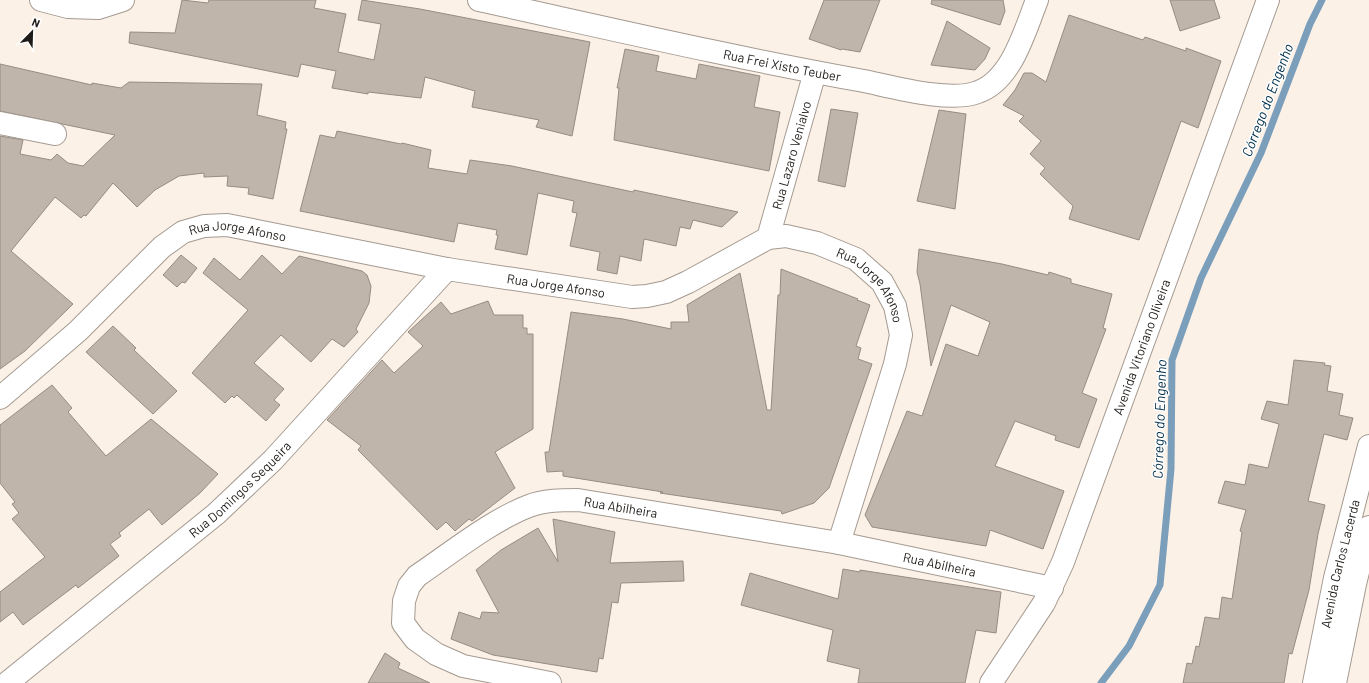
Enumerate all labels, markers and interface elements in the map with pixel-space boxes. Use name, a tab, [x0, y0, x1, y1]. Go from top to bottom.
north arrow	[12, 12, 52, 52]
text: N	[30, 15, 42, 30]
water label: Córrego do Engenho	[1238, 41, 1296, 159]
street label: Rua Frei Xisto Teuber	[722, 46, 842, 85]
street label: Rua Lazaro Venialvo	[768, 99, 814, 211]
street label: Rua Jorge Afonso	[187, 217, 288, 245]
street label: Rua Jorge Afonso	[834, 244, 906, 324]
street label: Rua Jorge Afonso	[506, 270, 606, 301]
street label: Avenida Vitoriano Oliveira	[1109, 277, 1173, 417]
water label: Córrego do Engenho	[1148, 359, 1170, 479]
street label: Rua Domingos Sequeira	[186, 438, 294, 541]
street label: Rua Abilheira	[583, 493, 659, 521]
street label: Avenida Carlos Lacerda	[1317, 498, 1363, 629]
street label: Rua Abilheira	[902, 549, 978, 580]

